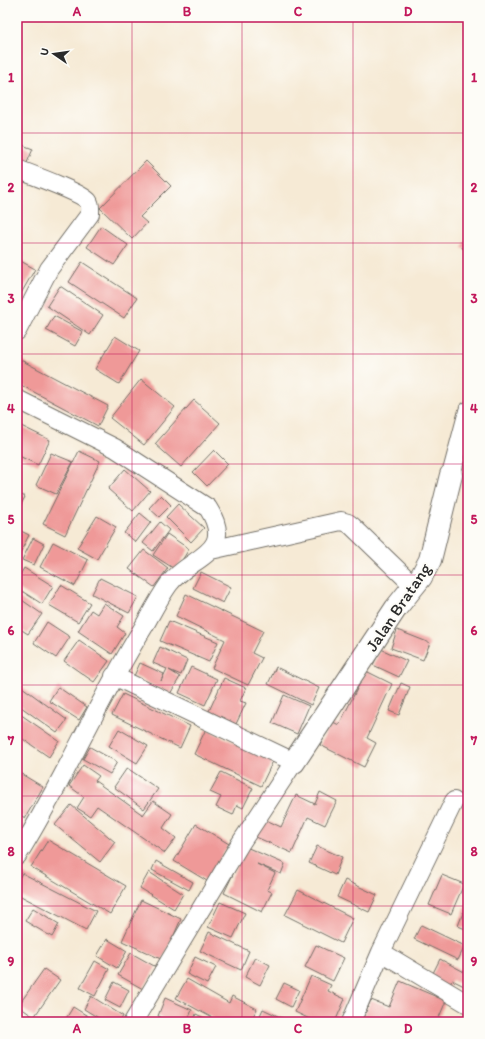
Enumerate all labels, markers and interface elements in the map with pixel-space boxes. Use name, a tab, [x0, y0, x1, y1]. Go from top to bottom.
text: A	[72, 4, 82, 19]
text: B	[183, 4, 192, 19]
text: C	[294, 4, 303, 19]
text: D	[404, 4, 413, 19]
north arrow	[34, 34, 74, 74]
text: U	[38, 47, 52, 57]
text: 1	[8, 70, 14, 85]
text: 1	[471, 70, 477, 85]
text: 2	[8, 180, 15, 195]
text: 2	[471, 180, 478, 195]
text: 3	[7, 291, 15, 306]
text: 3	[470, 291, 478, 306]
text: 4	[7, 401, 15, 416]
text: 4	[470, 401, 478, 416]
text: 5	[8, 512, 15, 527]
text: 5	[471, 512, 478, 527]
street label: Jalan Bratang	[361, 559, 435, 655]
text: 6	[8, 623, 15, 638]
text: 6	[471, 623, 478, 638]
text: 7	[7, 733, 15, 748]
text: 7	[470, 733, 478, 748]
text: 8	[7, 844, 15, 859]
text: 8	[470, 844, 478, 859]
text: 9	[8, 954, 15, 969]
text: 9	[471, 954, 478, 969]
text: A	[72, 1021, 82, 1036]
text: B	[183, 1021, 192, 1036]
text: C	[294, 1021, 303, 1036]
text: D	[404, 1021, 413, 1036]

